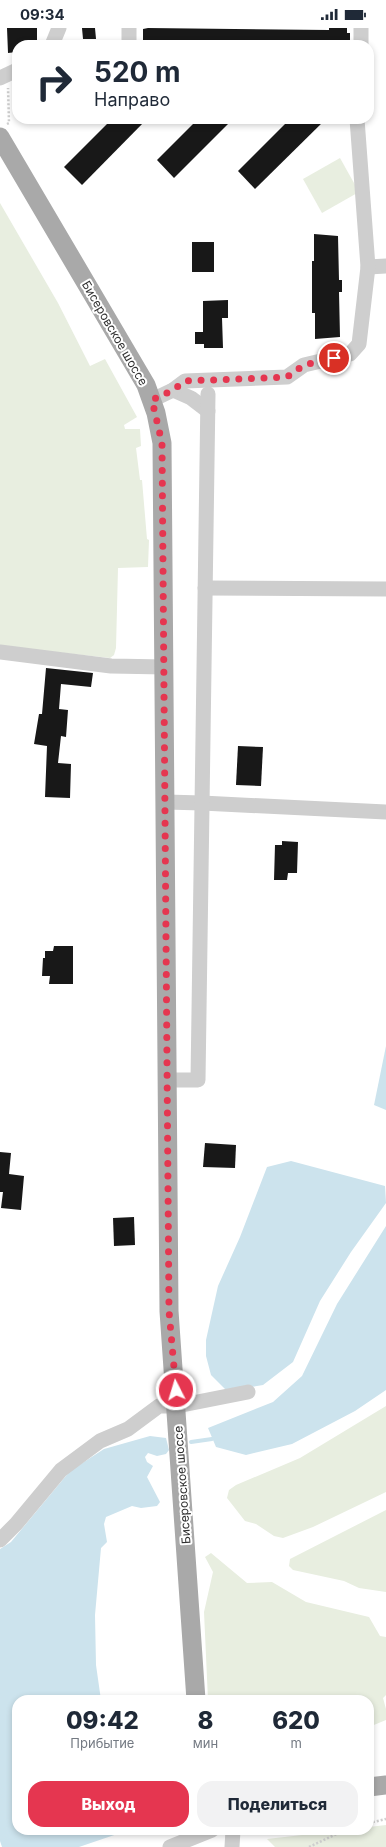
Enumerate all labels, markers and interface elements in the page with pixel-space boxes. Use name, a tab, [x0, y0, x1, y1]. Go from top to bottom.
text: 09:34	[20, 5, 65, 24]
text: 520 m	[94, 55, 181, 89]
icon: right	[28, 56, 80, 108]
text: Направо	[94, 89, 170, 110]
street label: Бисеровское шоссе	[79, 278, 151, 388]
pin	[317, 341, 351, 375]
icon: arrive	[323, 347, 345, 369]
position arrow	[155, 1369, 197, 1411]
street label: Бисеровское шоссе	[170, 1425, 194, 1545]
text: 09:42	[66, 1706, 139, 1735]
text: 8	[198, 1706, 213, 1735]
text: 620	[272, 1706, 320, 1735]
text: Прибытие	[70, 1735, 134, 1751]
text: мин	[193, 1735, 218, 1751]
text: m	[290, 1735, 302, 1751]
button: Выход	[28, 1781, 189, 1827]
button: Поделиться	[197, 1781, 358, 1827]

